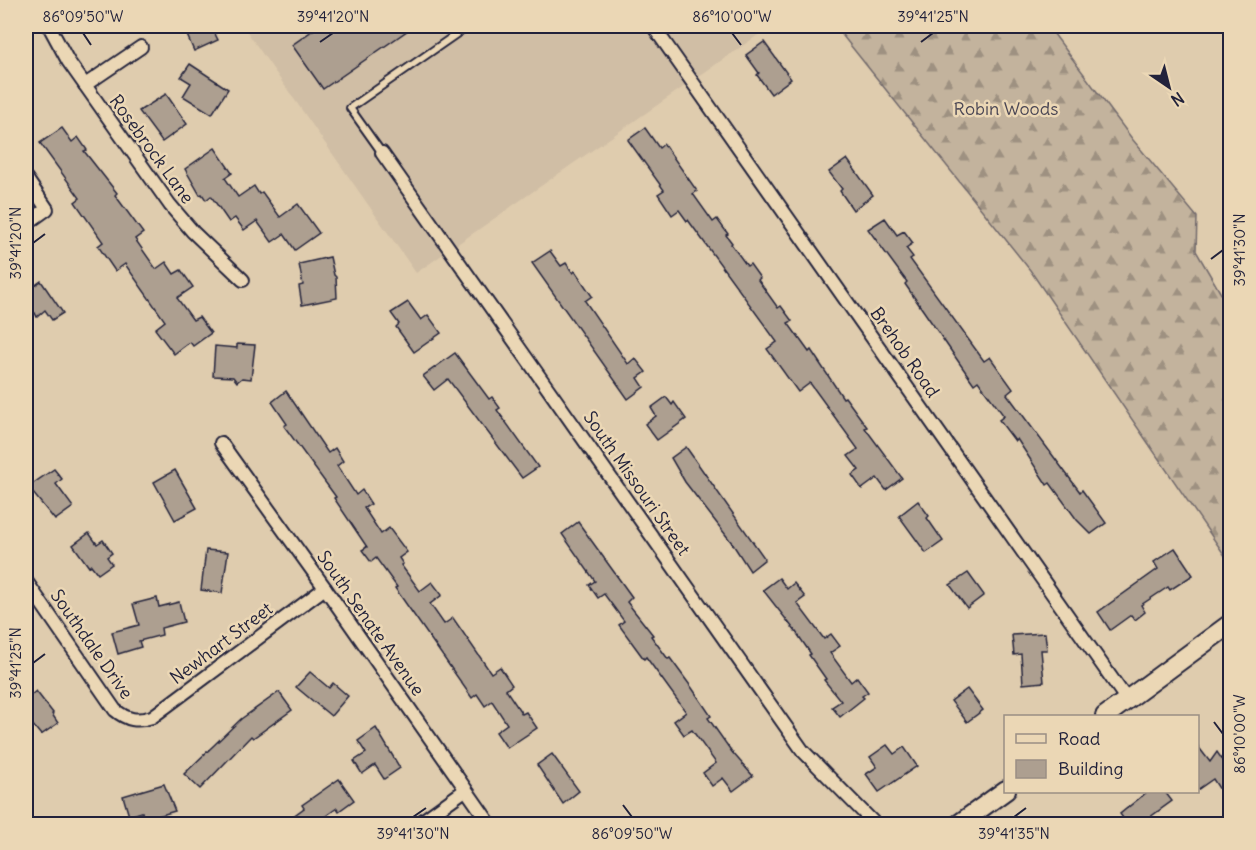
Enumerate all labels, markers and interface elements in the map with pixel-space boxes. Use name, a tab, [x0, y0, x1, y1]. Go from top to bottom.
text: 86°09'50"W	[43, 7, 124, 26]
text: 39°41'20"N	[297, 7, 369, 26]
text: 86°10'00"W	[692, 7, 772, 26]
text: 39°41'25"N	[897, 7, 969, 26]
north arrow	[1139, 57, 1199, 117]
text: N	[1167, 88, 1188, 111]
street label: Rosebrock Lane	[105, 90, 199, 208]
park label: Robin Woods	[954, 97, 1058, 120]
text: 39°41'20"N	[6, 207, 25, 279]
text: 39°41'30"N	[1230, 213, 1249, 287]
street label: Brehob Road	[865, 302, 945, 402]
street label: South Missouri Street	[579, 407, 695, 559]
street label: South Senate Avenue	[312, 546, 430, 700]
street label: Southdale Drive	[46, 585, 138, 703]
street label: Newhart Street	[165, 597, 277, 689]
text: 39°41'25"N	[6, 627, 25, 699]
text: 86°10'00"W	[1230, 694, 1249, 774]
legend	[1004, 715, 1199, 793]
text: Road	[1058, 727, 1101, 750]
text: Building	[1058, 757, 1123, 780]
text: 39°41'30"N	[376, 824, 450, 843]
text: 86°09'50"W	[592, 824, 673, 843]
text: 39°41'35"N	[978, 824, 1050, 843]

